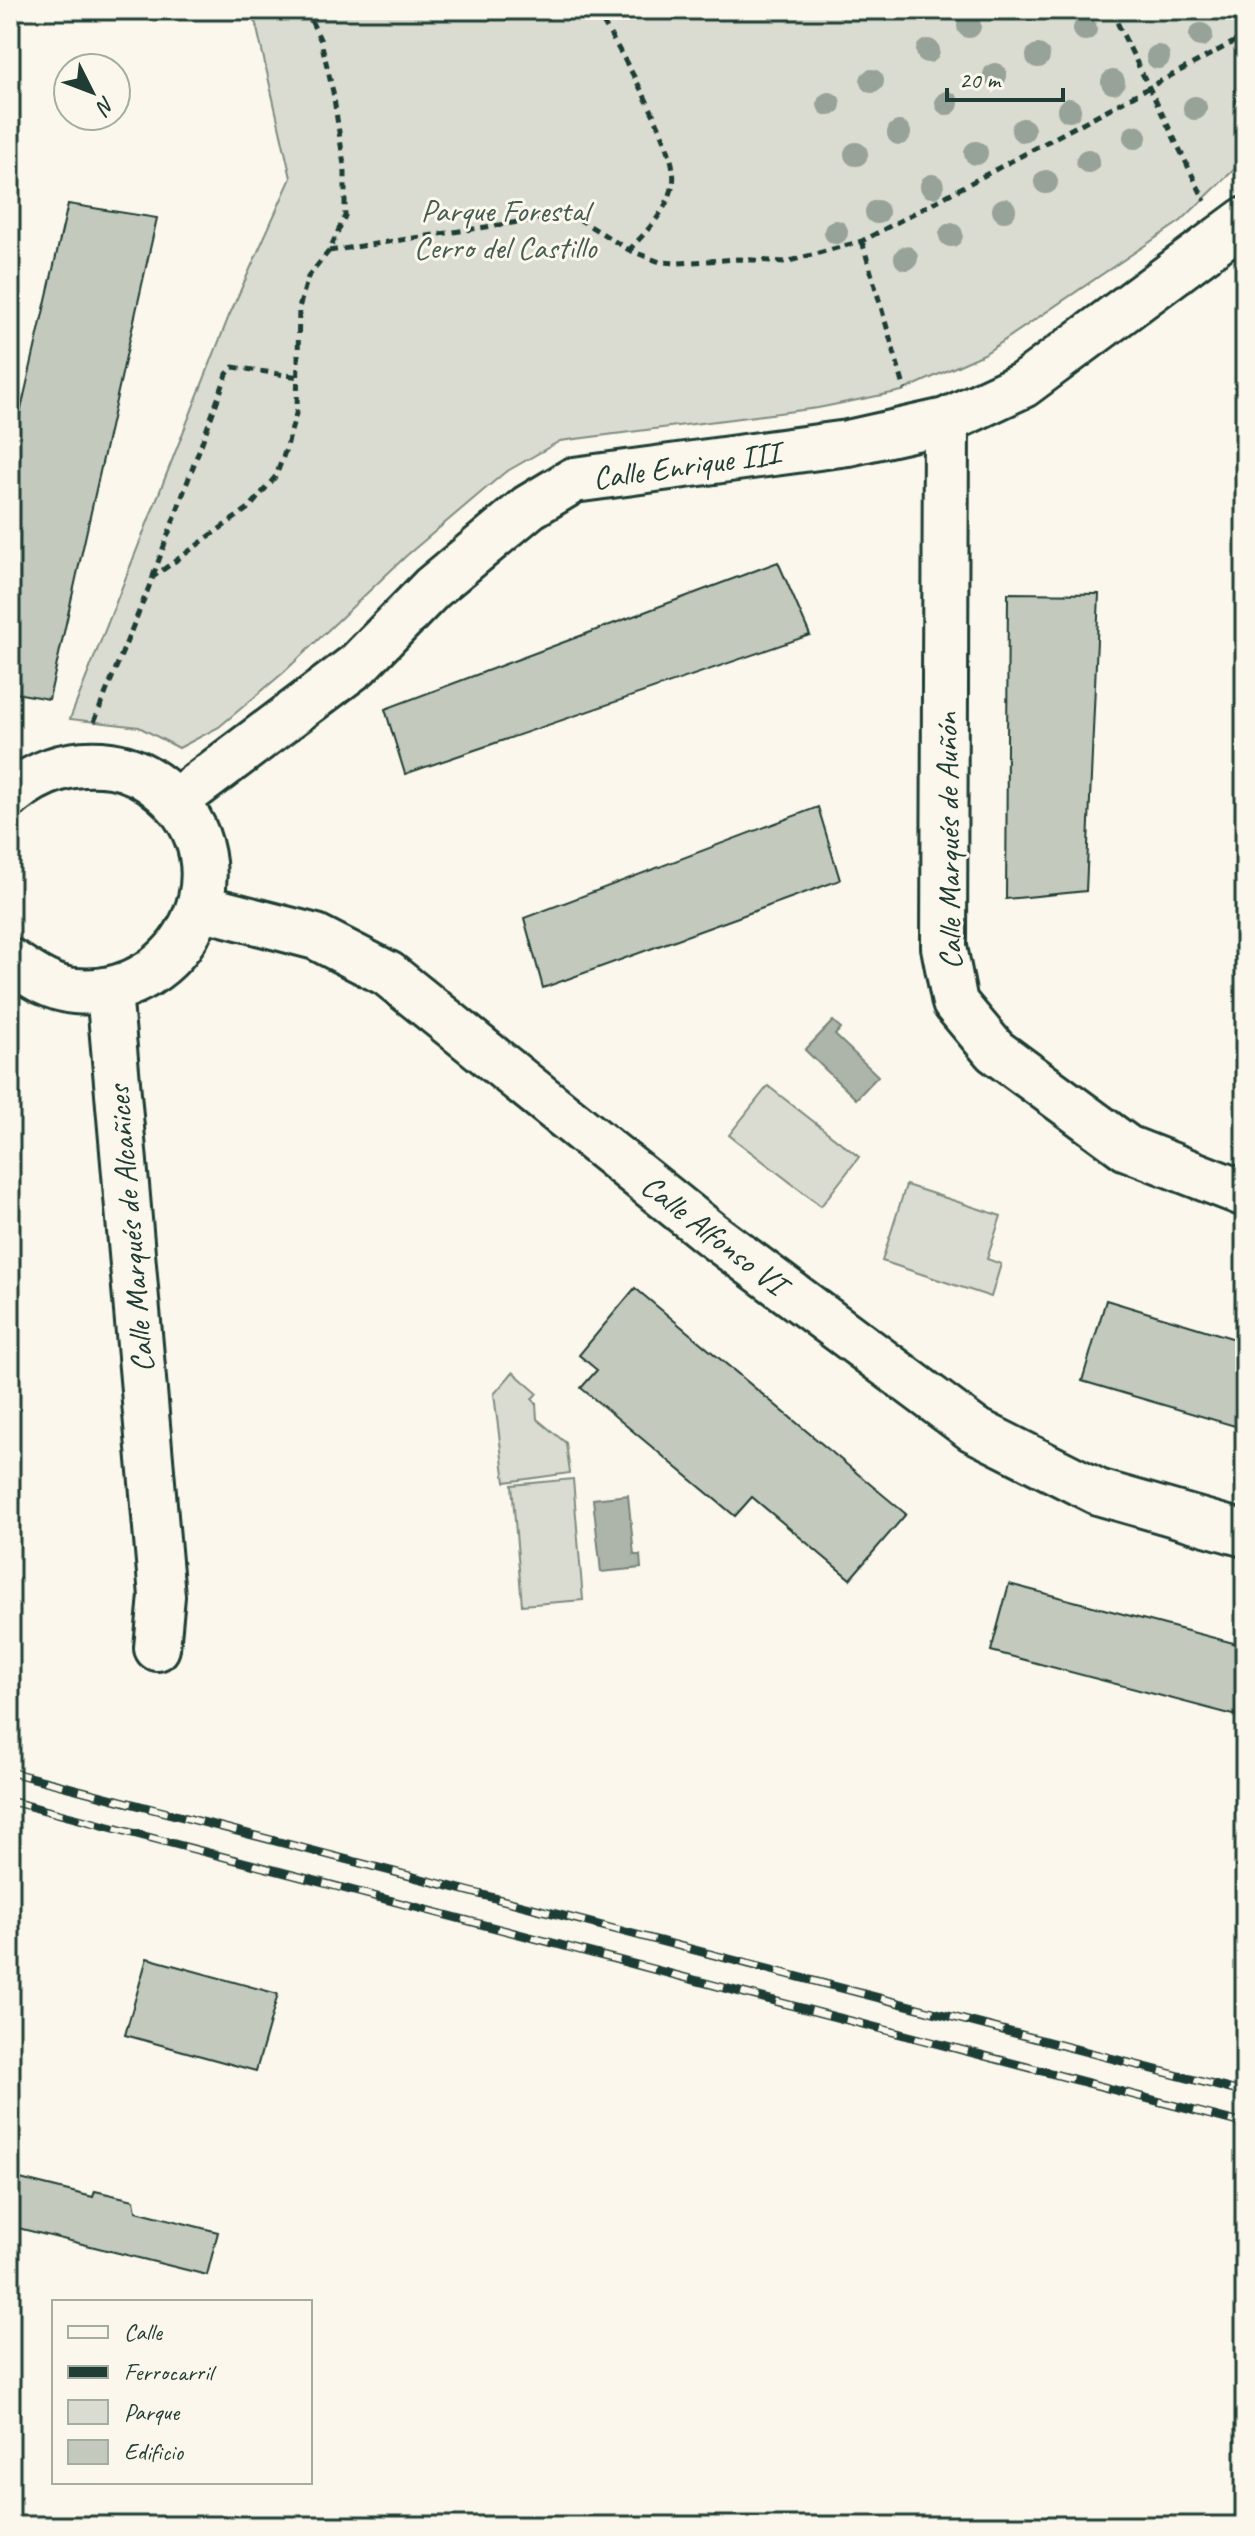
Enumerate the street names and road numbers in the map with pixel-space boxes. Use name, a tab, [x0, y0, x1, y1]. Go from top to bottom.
street label: Calle Enrique III	[590, 431, 788, 499]
street label: Calle Marqués de Auñón	[926, 711, 971, 970]
street label: Calle Marqués de Alcañices	[97, 1082, 163, 1374]
street label: Calle Alfonso VI	[633, 1165, 800, 1308]

